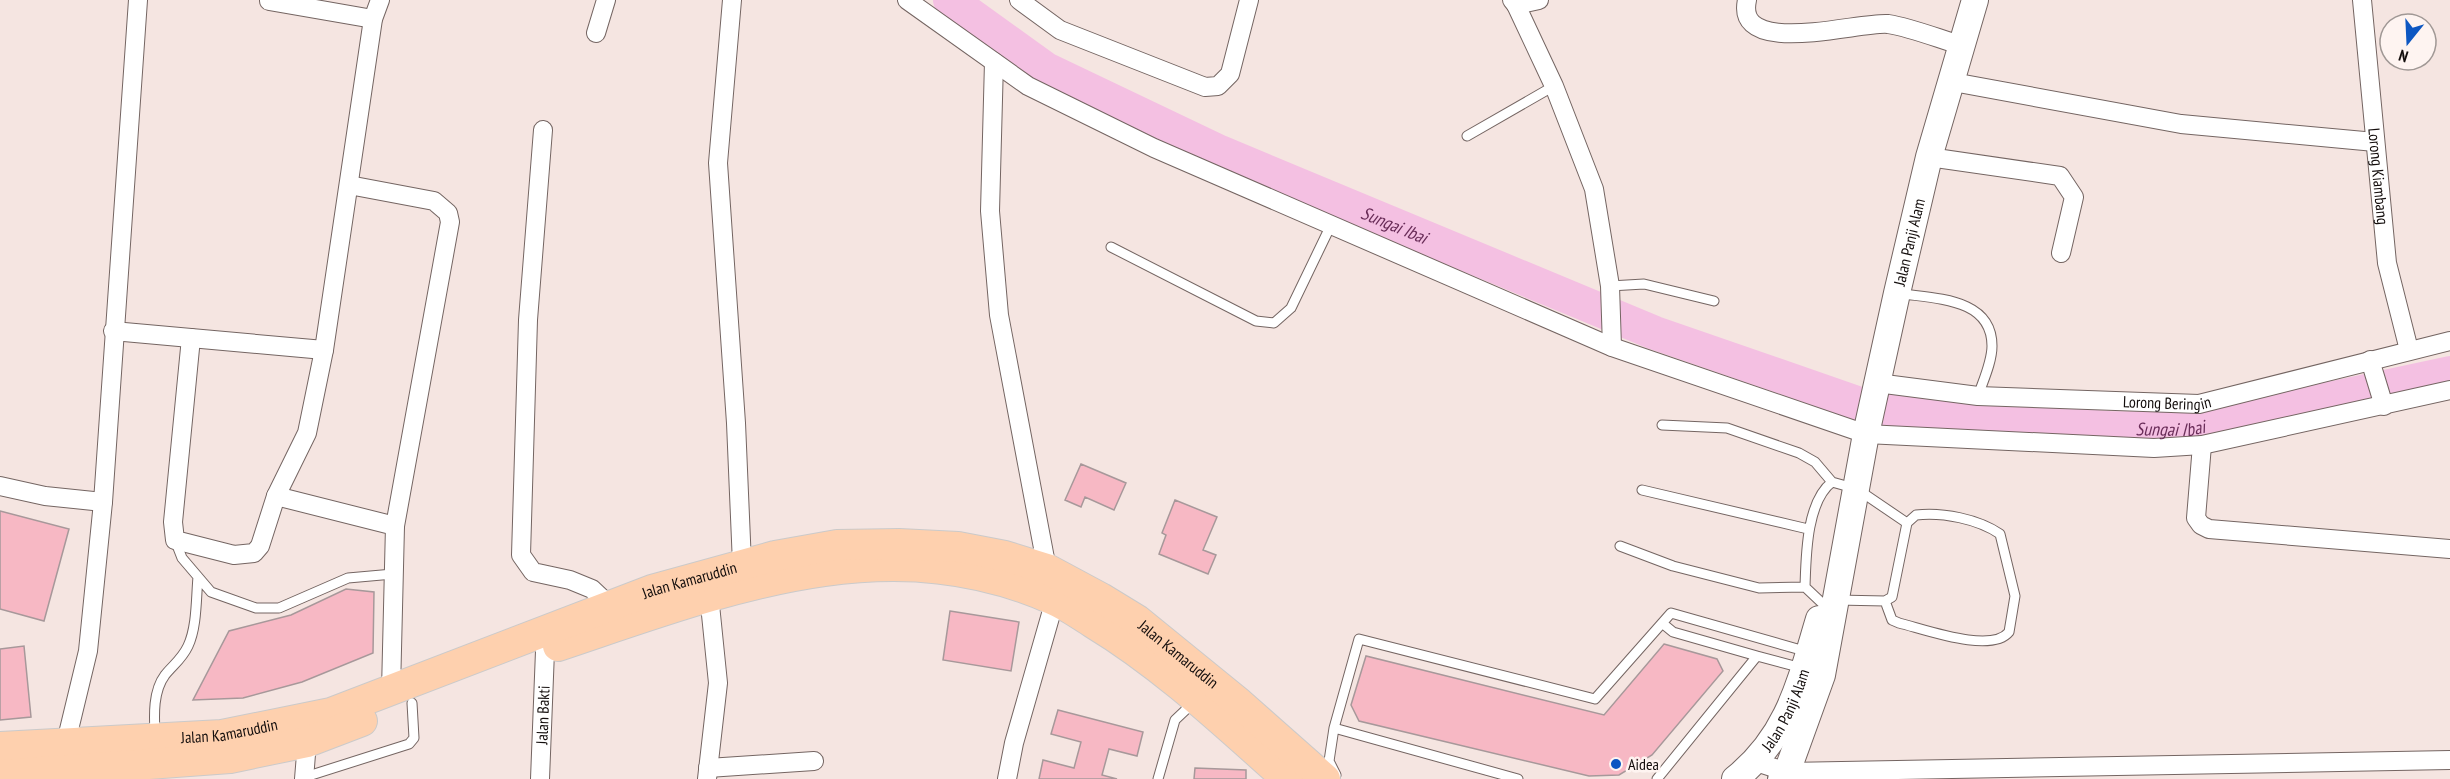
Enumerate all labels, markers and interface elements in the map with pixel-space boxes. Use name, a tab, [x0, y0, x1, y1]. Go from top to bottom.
north arrow	[2378, 12, 2438, 72]
text: N	[2396, 45, 2411, 67]
street label: Lorong Kiambang	[2364, 127, 2393, 225]
street label: Jalan Panji Alam	[1889, 196, 1929, 289]
water label: Sungai Ibai	[1358, 201, 1433, 249]
street label: Lorong Beringin	[2123, 391, 2213, 414]
water label: Sungai Ibai	[2135, 414, 2209, 441]
street label: Jalan Kamaruddin	[638, 557, 739, 603]
street label: Jalan Kamaruddin	[1134, 615, 1223, 692]
street label: Jalan Panji Alam	[1756, 666, 1813, 756]
street label: Jalan Bakti	[531, 685, 554, 746]
street label: Jalan Kamaruddin	[180, 714, 279, 747]
place label: Aidea	[1628, 754, 1659, 774]
marker: Aidea	[1609, 757, 1623, 771]

